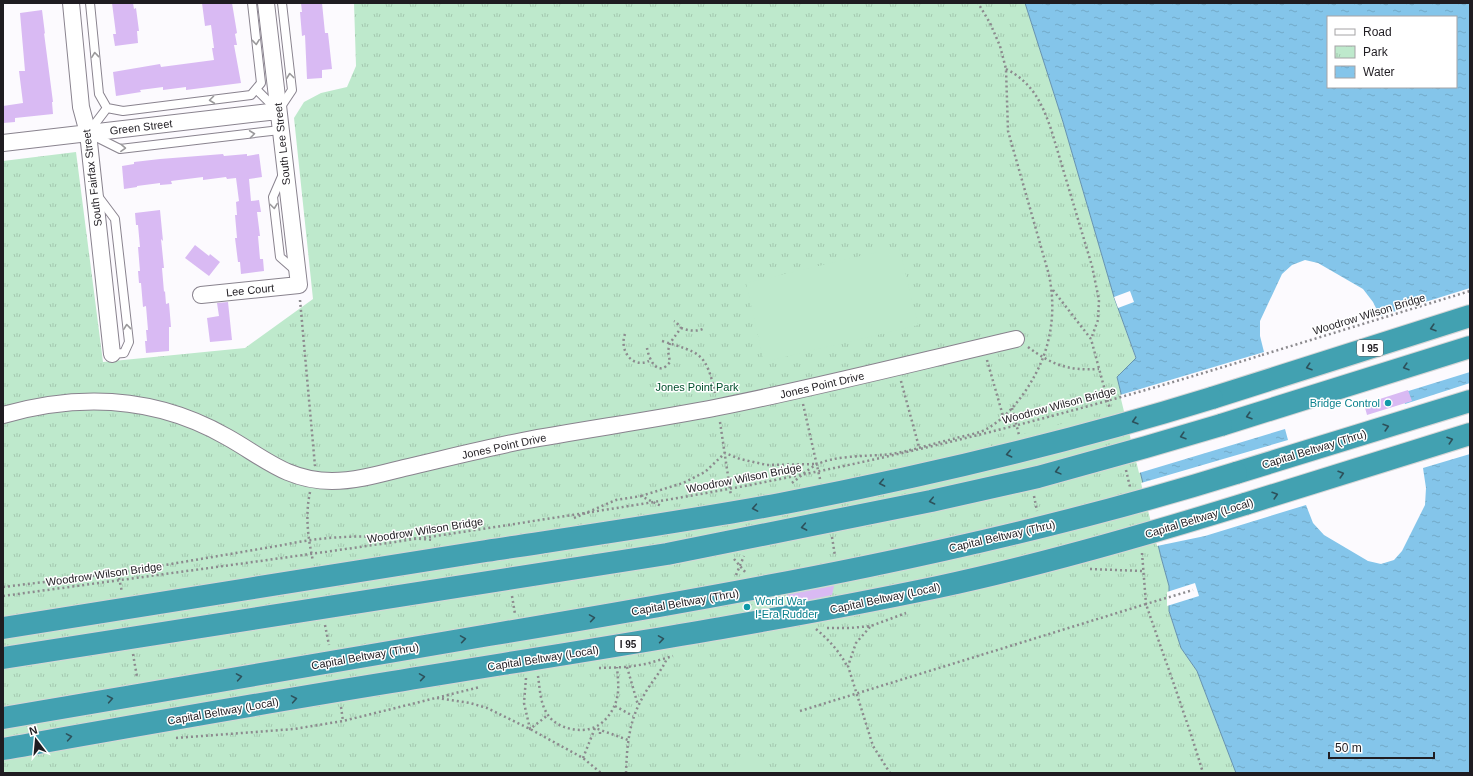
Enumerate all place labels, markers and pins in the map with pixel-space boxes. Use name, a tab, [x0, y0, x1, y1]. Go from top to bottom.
place label: Bridge Control	[1310, 397, 1380, 409]
marker: Bridge Control	[1383, 398, 1393, 408]
place label: World War I-Era Rudder	[755, 595, 818, 620]
marker: World War I-Era Rudder	[742, 602, 752, 612]

